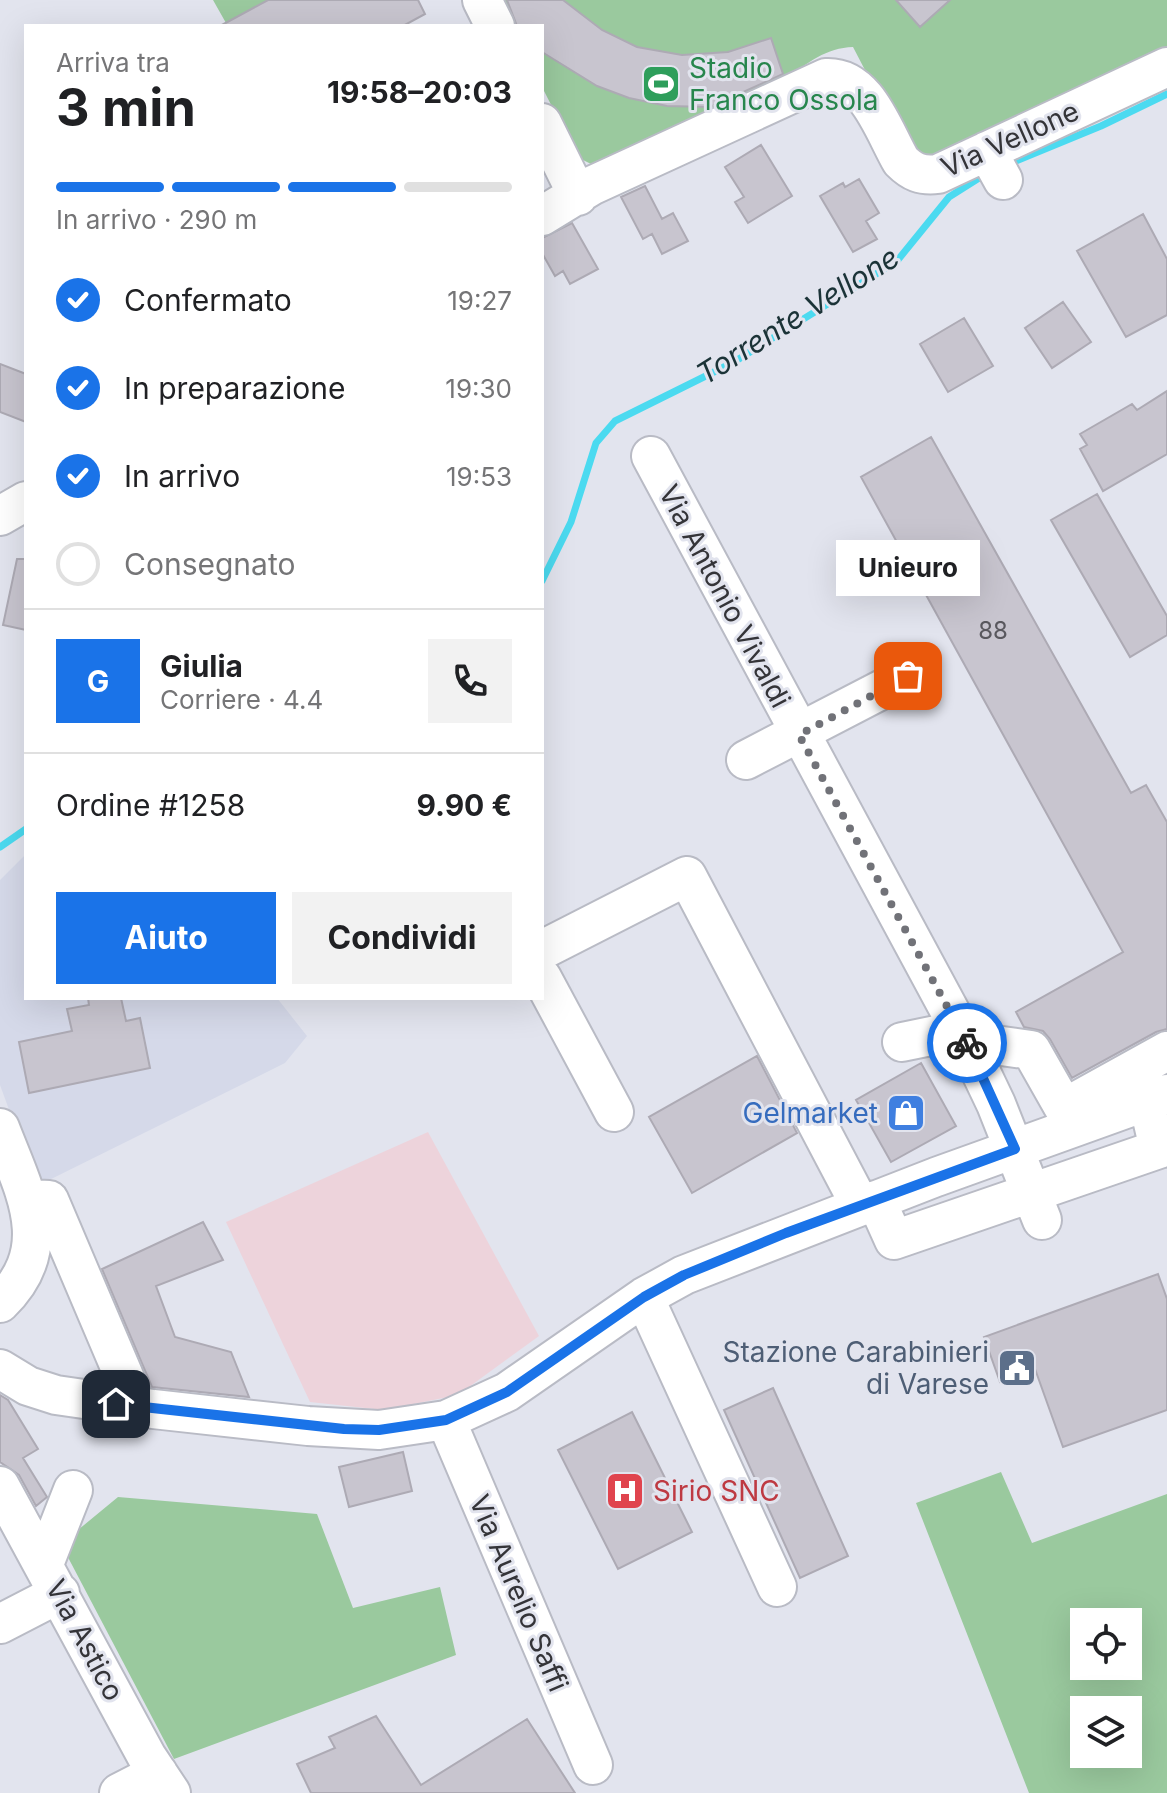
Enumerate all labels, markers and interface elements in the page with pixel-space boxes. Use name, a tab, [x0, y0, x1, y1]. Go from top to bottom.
text: Arriva tra	[56, 47, 170, 78]
place label: Stadio Franco Ossola	[689, 51, 878, 117]
sports icon: Stadio Franco Ossola	[640, 63, 682, 105]
text: 19:58–20:03	[327, 74, 512, 110]
text: 3 min	[56, 76, 196, 139]
street label: Via Vellone	[936, 94, 1084, 184]
text: In arrivo · 290 m	[56, 204, 257, 235]
water label: Torrente Vellone	[690, 238, 905, 392]
icon: check	[56, 278, 100, 322]
text: Confermato	[124, 282, 292, 318]
text: 19:27	[447, 285, 512, 316]
icon: check	[56, 366, 100, 410]
text: In preparazione	[124, 370, 346, 406]
text: 19:30	[445, 373, 512, 404]
icon: check	[56, 454, 100, 498]
text: In arrivo	[124, 458, 240, 494]
text: 19:53	[446, 461, 512, 492]
street label: Via Antonio Vivaldi	[652, 479, 798, 713]
callout: Unieuro	[836, 540, 980, 596]
text: Consegnato	[124, 546, 295, 582]
text: Unieuro	[858, 552, 958, 583]
house number: 88	[978, 616, 1008, 645]
button: phone	[428, 639, 512, 723]
pin	[874, 642, 942, 710]
text: Giulia	[160, 648, 243, 684]
icon: bag	[886, 654, 930, 698]
text: G	[87, 663, 109, 699]
text: Corriere · 4.4	[160, 684, 323, 715]
text: Ordine #1258	[56, 787, 245, 823]
text: 9.90 €	[416, 787, 512, 823]
button: Aiuto	[56, 892, 276, 984]
button: Condividi	[292, 892, 512, 984]
courier	[927, 1003, 1007, 1083]
icon: bike	[945, 1021, 989, 1065]
shop icon: Gelmarket	[885, 1092, 927, 1134]
place label: Gelmarket	[743, 1096, 878, 1130]
place label: Stazione Carabinieri di Varese	[722, 1335, 989, 1401]
public building icon: Stazione Carabinieri di Varese	[996, 1347, 1038, 1389]
pin	[82, 1370, 150, 1438]
icon: home	[94, 1382, 138, 1426]
hospital icon: Sirio SNC	[604, 1470, 646, 1512]
place label: Sirio SNC	[653, 1474, 780, 1508]
street label: Via Aurelio Saffi	[462, 1490, 576, 1696]
street label: Via Astico	[39, 1574, 131, 1706]
map controls	[1070, 1608, 1142, 1768]
button: locate	[1070, 1608, 1142, 1680]
button: layers	[1070, 1696, 1142, 1768]

